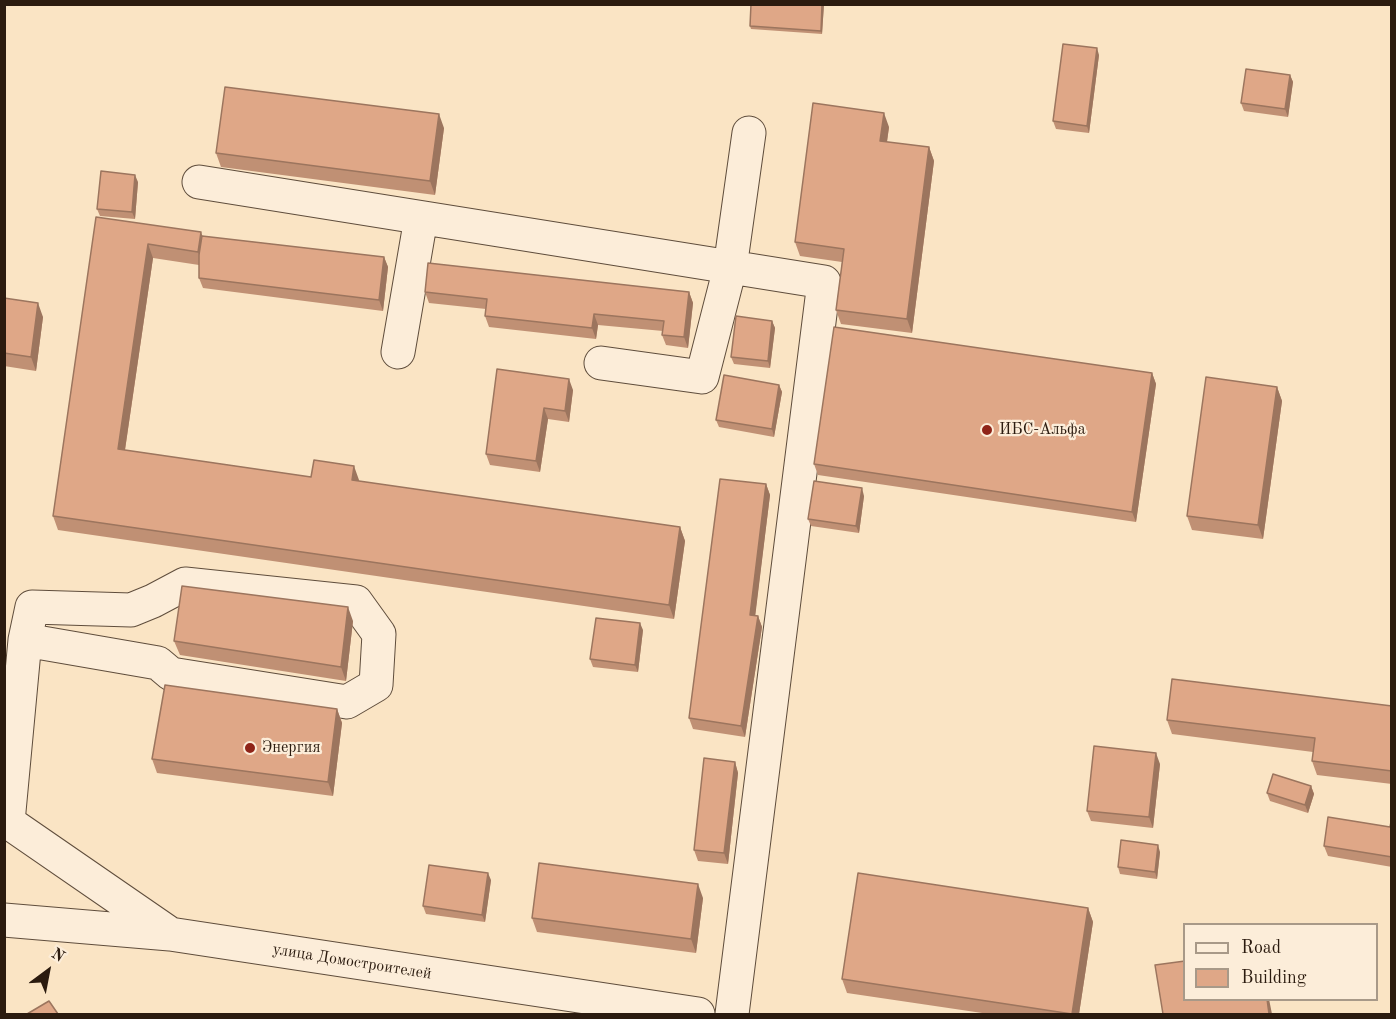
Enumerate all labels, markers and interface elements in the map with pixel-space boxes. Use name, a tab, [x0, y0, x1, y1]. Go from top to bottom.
place label: ИБС-Альфа	[999, 420, 1086, 440]
marker: ИБС-Альфа	[980, 423, 994, 437]
place label: Энергия	[262, 738, 321, 758]
marker: Энергия	[243, 741, 257, 755]
legend	[1183, 923, 1378, 1001]
text: Road	[1241, 939, 1281, 957]
street label: улица Домостроителей	[271, 940, 433, 984]
north arrow	[18, 941, 78, 1001]
text: N	[48, 946, 67, 966]
text: Building	[1241, 969, 1306, 987]

